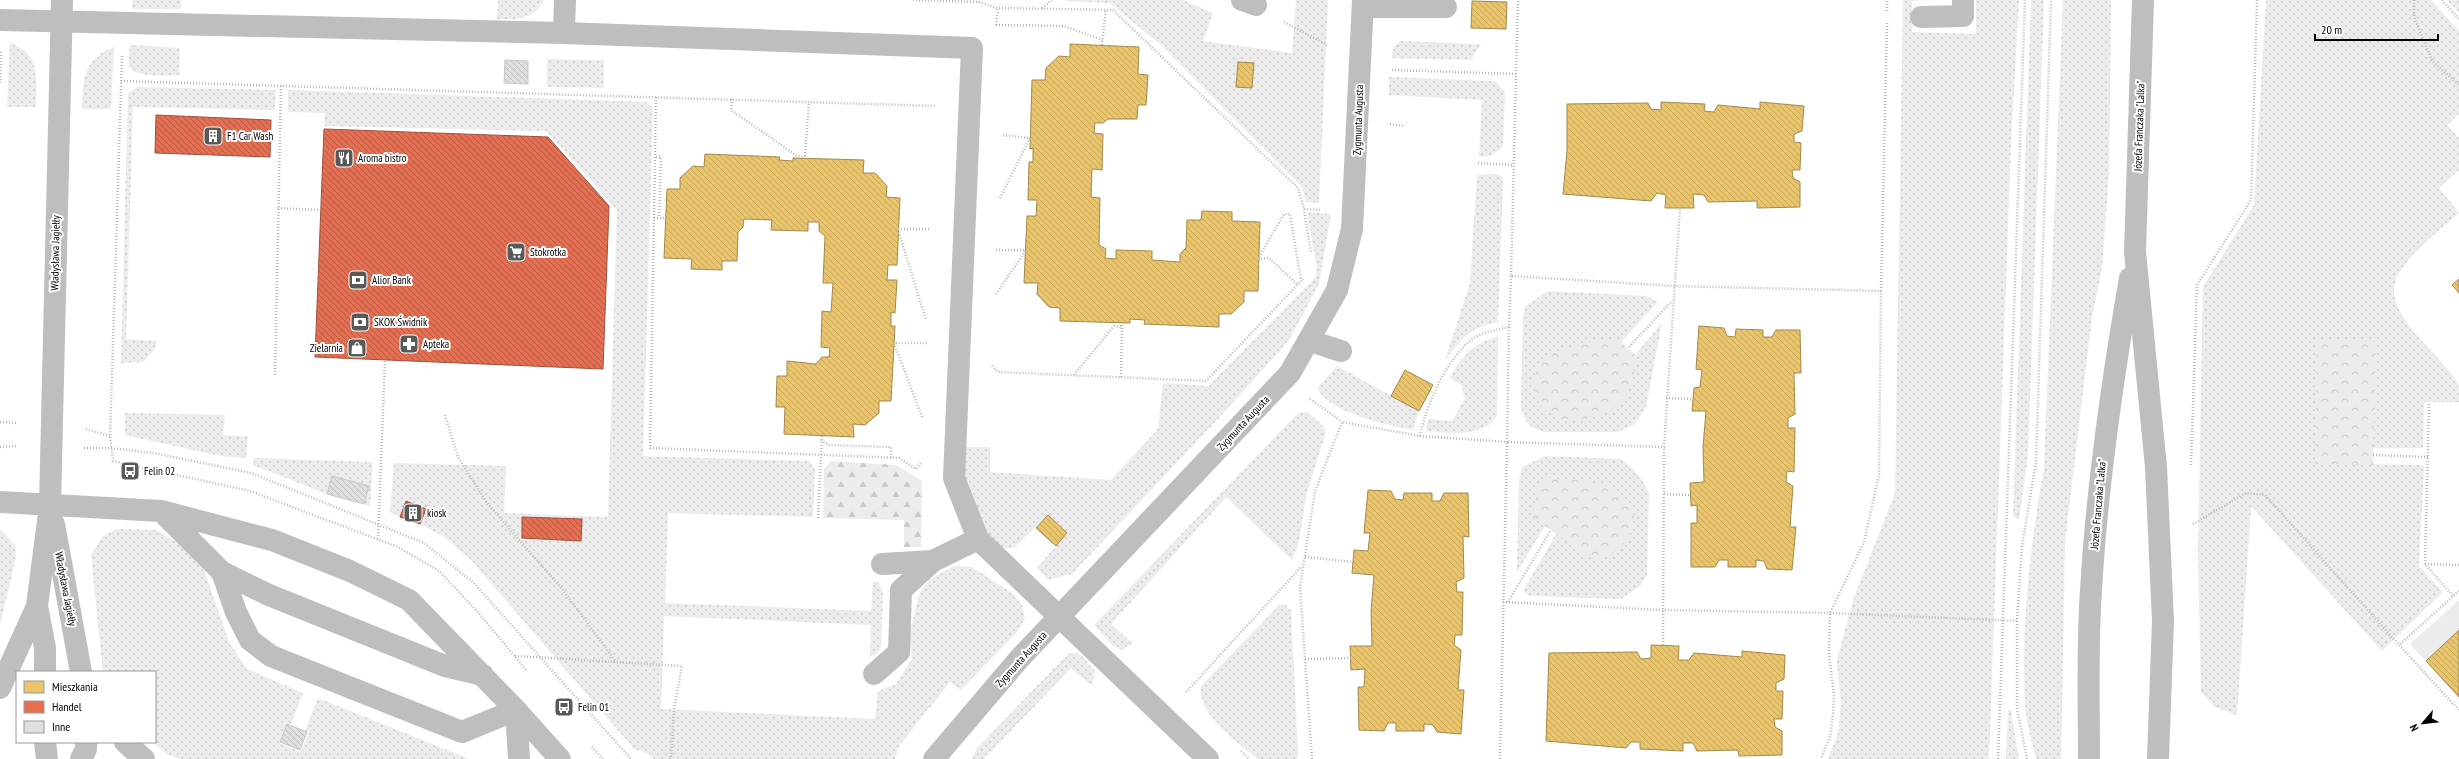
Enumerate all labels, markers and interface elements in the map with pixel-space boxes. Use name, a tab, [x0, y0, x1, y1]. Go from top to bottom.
scale bar	[2315, 16, 2438, 42]
text: 20 m	[2321, 22, 2342, 37]
street label: Józefa Franczaka "Lalka"	[2130, 80, 2148, 173]
street label: Zygmunta Augusta	[1350, 85, 1366, 155]
building icon: F1 Car Wash	[202, 125, 224, 147]
place label: F1 Car Wash	[227, 129, 273, 143]
restaurant icon: Aroma bistro	[333, 147, 355, 169]
place label: Aroma bistro	[358, 151, 407, 165]
street label: Władysława Jagiełły	[47, 214, 63, 291]
supermarket icon: Stokrotka	[505, 241, 527, 263]
place label: Stokrotka	[530, 245, 566, 259]
bank icon: Alior Bank	[347, 269, 369, 291]
place label: Alior Bank	[372, 273, 412, 287]
bank icon: SKOK Świdnik	[349, 311, 371, 333]
place label: SKOK Świdnik	[374, 315, 428, 329]
pharmacy icon: Apteka	[398, 333, 420, 355]
shop icon: Zielarnia	[346, 337, 368, 359]
place label: Apteka	[423, 337, 449, 351]
place label: Zielarnia	[310, 341, 343, 355]
street label: Zygmunta Augusta	[1214, 392, 1272, 454]
street label: Józefa Franczaka "Lalka"	[2087, 458, 2109, 551]
bus stop icon: Felin 02	[119, 460, 141, 482]
place label: Felin 02	[144, 464, 175, 478]
building icon: kiosk	[402, 502, 424, 524]
place label: kiosk	[427, 506, 447, 520]
street label: Władysława Jagiełły	[52, 551, 80, 628]
street label: Zygmunta Augusta	[992, 628, 1050, 690]
legend	[16, 671, 156, 743]
text: Mieszkania	[52, 679, 98, 694]
bus stop icon: Felin 01	[553, 696, 575, 718]
text: Handel	[52, 699, 82, 714]
place label: Felin 01	[578, 700, 609, 714]
north arrow	[2403, 703, 2443, 743]
text: Inne	[52, 719, 70, 734]
text: N	[2407, 722, 2422, 734]

